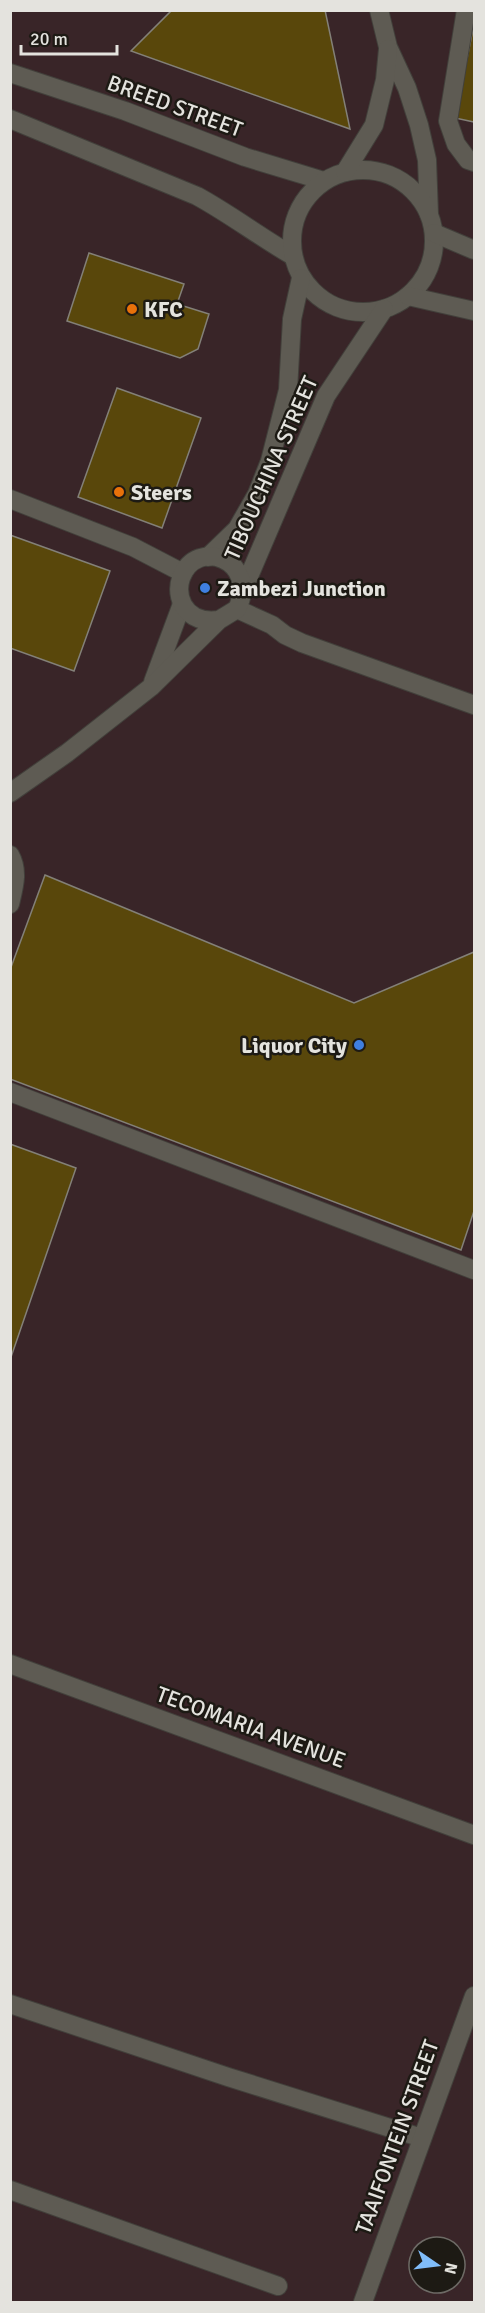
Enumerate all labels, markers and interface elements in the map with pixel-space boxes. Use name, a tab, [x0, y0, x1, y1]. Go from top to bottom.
scale bar	[21, 18, 117, 56]
text: 20 m	[30, 28, 68, 50]
street label: BREED STREET	[104, 69, 246, 143]
place label: KFC	[144, 296, 183, 323]
marker: KFC	[125, 302, 139, 316]
street label: TIBOUCHINA STREET	[218, 372, 324, 564]
place label: Steers	[131, 479, 192, 506]
marker: Steers	[112, 485, 126, 499]
place label: Zambezi Junction	[217, 575, 386, 602]
marker: Zambezi Junction	[198, 581, 212, 595]
place label: Liquor City	[241, 1032, 347, 1059]
marker: Liquor City	[352, 1038, 366, 1052]
street label: TECOMARIA AVENUE	[153, 1680, 349, 1774]
street label: TAAIFONTEIN STREET	[349, 2036, 445, 2238]
north arrow	[407, 2235, 467, 2295]
text: N	[440, 2261, 462, 2276]

